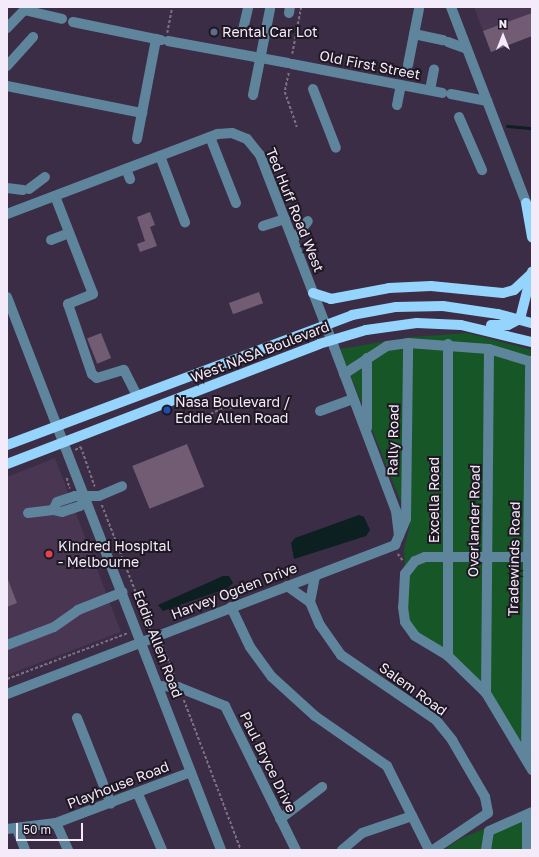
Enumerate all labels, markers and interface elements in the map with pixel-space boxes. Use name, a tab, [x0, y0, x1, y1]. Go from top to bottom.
north arrow	[483, 16, 523, 56]
text: N	[499, 17, 507, 30]
place label: Rental Car Lot	[222, 24, 318, 40]
marker: Rental Car Lot	[209, 27, 219, 37]
street label: Old First Street	[318, 47, 422, 83]
street label: Ted Huff Road West	[262, 145, 328, 275]
street label: West NASA Boulevard	[188, 318, 332, 386]
place label: Nasa Boulevard / Eddie Allen Road	[175, 394, 290, 426]
street label: Rally Road	[384, 404, 402, 476]
marker: Nasa Boulevard / Eddie Allen Road	[162, 405, 172, 415]
street label: Excella Road	[426, 457, 442, 543]
street label: Overlander Road	[465, 465, 483, 577]
street label: Tradewinds Road	[505, 501, 523, 617]
place label: Kindred Hospital - Melbourne	[58, 538, 171, 570]
marker: Kindred Hospital - Melbourne	[43, 548, 55, 560]
street label: Harvey Ogden Drive	[169, 559, 299, 623]
street label: Eddie Allen Road	[130, 588, 186, 700]
street label: Salem Road	[376, 659, 450, 719]
street label: Paul Bryce Drive	[236, 709, 300, 815]
street label: Playhouse Road	[65, 758, 171, 812]
scale bar	[18, 815, 85, 841]
text: 50 m	[23, 822, 51, 837]

